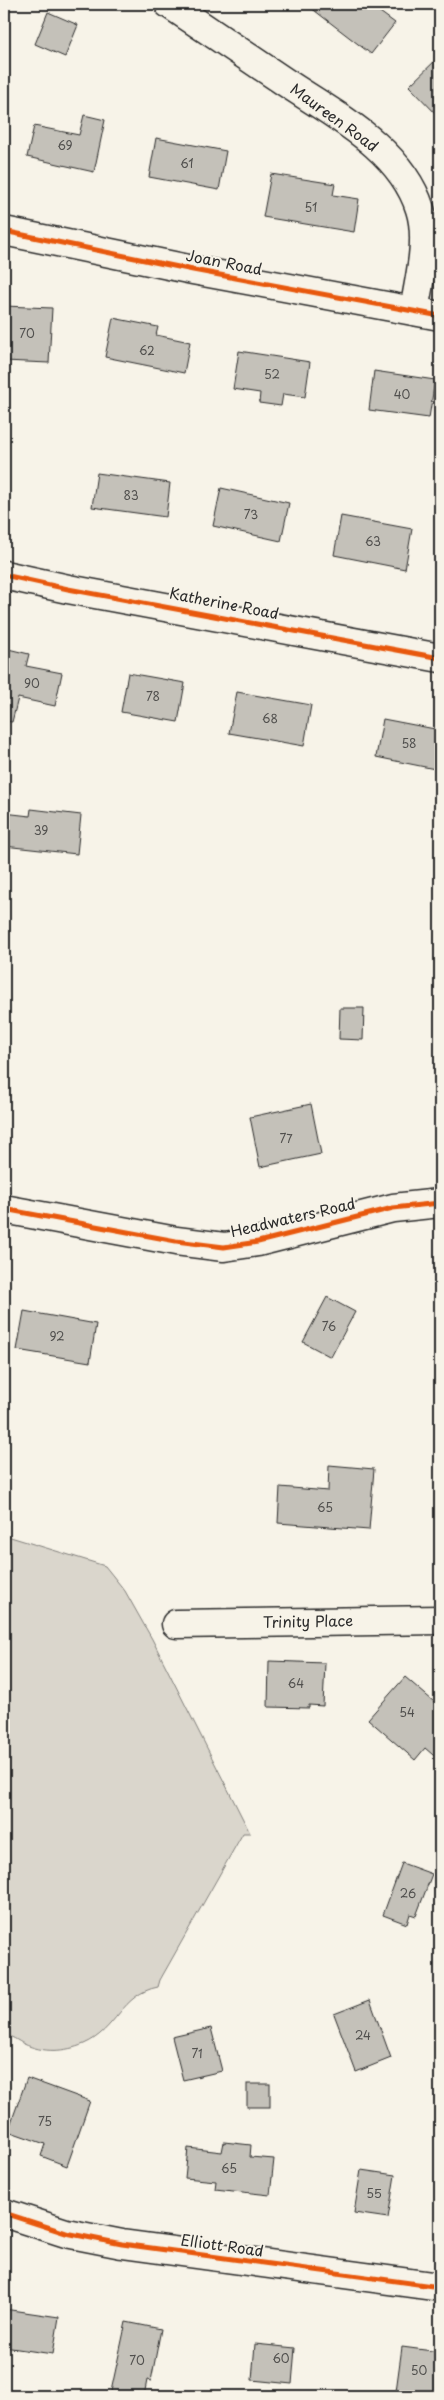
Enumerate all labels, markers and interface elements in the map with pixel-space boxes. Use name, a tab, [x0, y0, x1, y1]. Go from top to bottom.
street label: Maureen Road	[286, 77, 384, 157]
house number: 69	[57, 136, 73, 154]
house number: 61	[180, 154, 194, 172]
house number: 51	[305, 198, 317, 216]
street label: Joan Road	[184, 243, 264, 280]
house number: 70	[19, 324, 35, 342]
house number: 62	[139, 341, 155, 359]
house number: 52	[264, 365, 280, 383]
house number: 40	[394, 385, 411, 403]
house number: 83	[123, 486, 139, 504]
house number: 73	[244, 505, 258, 523]
house number: 63	[365, 532, 381, 550]
street label: Katherine Road	[168, 581, 281, 624]
house number: 90	[24, 674, 40, 692]
house number: 78	[146, 687, 160, 705]
house number: 68	[262, 709, 278, 727]
house number: 58	[401, 734, 417, 752]
house number: 39	[34, 821, 48, 839]
house number: 77	[279, 1129, 293, 1147]
street label: Headwaters Road	[228, 1191, 357, 1242]
house number: 76	[322, 1317, 336, 1335]
house number: 92	[49, 1327, 65, 1345]
house number: 65	[317, 1498, 333, 1516]
street label: Trinity Place	[263, 1608, 353, 1633]
house number: 64	[288, 1674, 304, 1692]
house number: 54	[399, 1703, 415, 1721]
house number: 26	[400, 1884, 416, 1902]
house number: 24	[355, 2026, 371, 2044]
house number: 71	[191, 2044, 203, 2062]
house number: 75	[38, 2112, 52, 2130]
house number: 65	[221, 2159, 237, 2177]
house number: 55	[366, 2184, 382, 2202]
street label: Elliott Road	[179, 2227, 265, 2262]
house number: 60	[272, 2349, 290, 2367]
house number: 70	[129, 2351, 145, 2369]
house number: 50	[411, 2361, 427, 2379]

